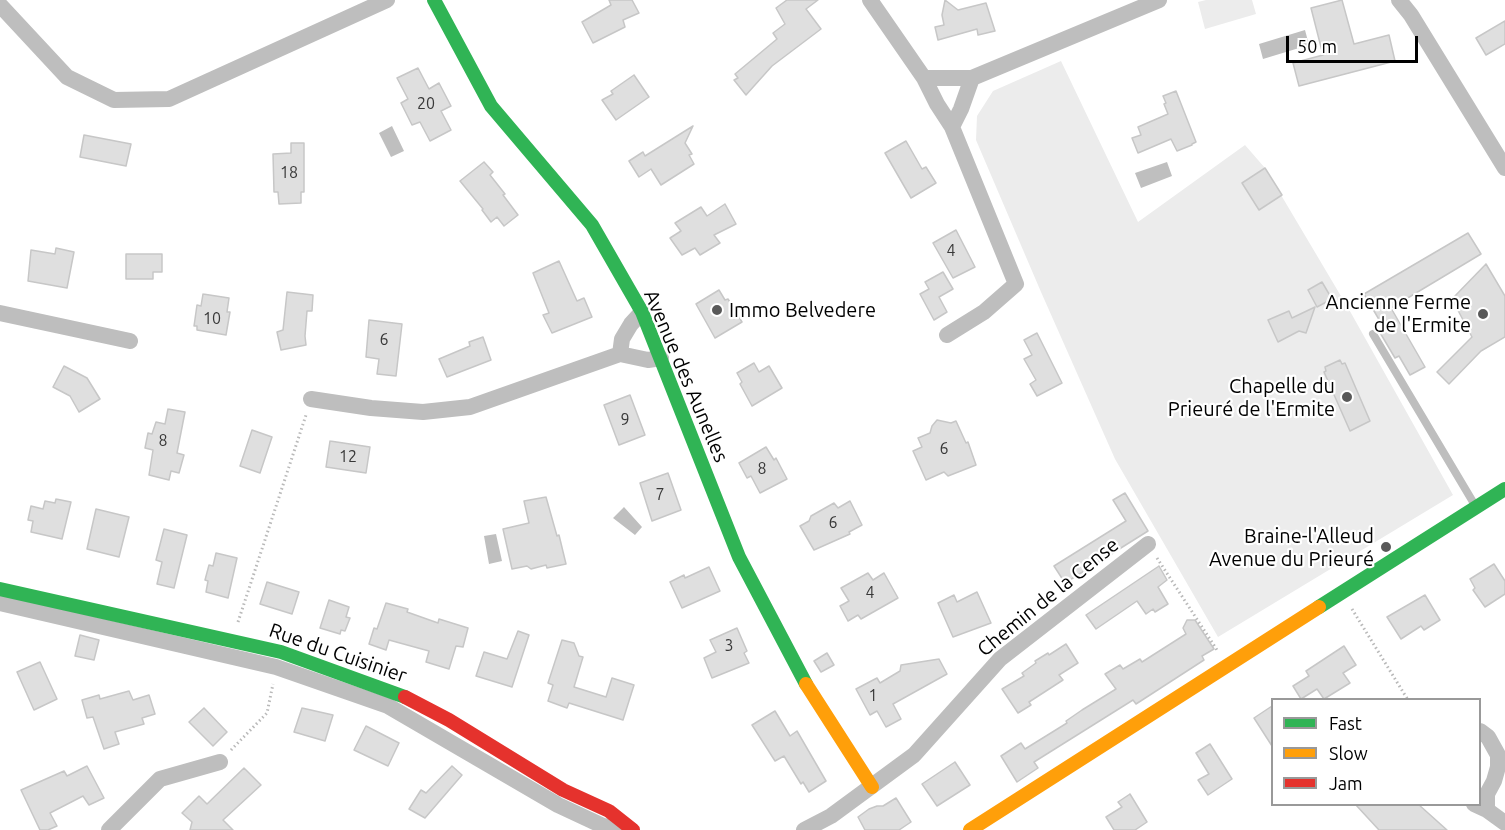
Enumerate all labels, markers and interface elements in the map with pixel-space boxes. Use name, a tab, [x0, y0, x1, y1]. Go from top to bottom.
scale bar	[1289, 24, 1421, 62]
text: 50 m	[1297, 36, 1337, 56]
house number: 20	[417, 94, 435, 114]
house number: 18	[280, 163, 298, 183]
house number: 4	[946, 241, 956, 261]
street label: Avenue des Aunelles	[639, 286, 733, 466]
place label: Ancienne Ferme de l'Ermite	[1326, 290, 1471, 337]
place label: Immo Belvedere	[729, 298, 876, 322]
marker: Immo Belvedere	[710, 303, 724, 317]
marker: Ancienne Ferme de l'Ermite	[1476, 307, 1490, 321]
house number: 10	[203, 309, 221, 329]
house number: 6	[379, 330, 389, 350]
place label: Chapelle du Prieuré de l'Ermite	[1168, 374, 1335, 421]
marker: Chapelle du Prieuré de l'Ermite	[1340, 390, 1354, 404]
house number: 9	[620, 410, 630, 430]
house number: 8	[158, 431, 168, 451]
house number: 6	[939, 439, 949, 459]
house number: 12	[339, 447, 357, 467]
house number: 8	[757, 459, 767, 479]
house number: 7	[655, 485, 665, 505]
house number: 6	[828, 513, 838, 533]
place label: Braine-l'Alleud Avenue du Prieuré	[1209, 524, 1374, 571]
street label: Chemin de la Cense	[973, 533, 1123, 661]
marker: Braine-l'Alleud Avenue du Prieuré	[1379, 540, 1393, 554]
house number: 4	[865, 583, 875, 603]
street label: Rue du Cuisinier	[266, 618, 410, 688]
house number: 3	[724, 636, 734, 656]
house number: 1	[868, 686, 878, 706]
legend	[1271, 698, 1481, 806]
text: Fast	[1329, 713, 1362, 733]
text: Slow	[1329, 743, 1368, 763]
text: Jam	[1329, 773, 1363, 793]

